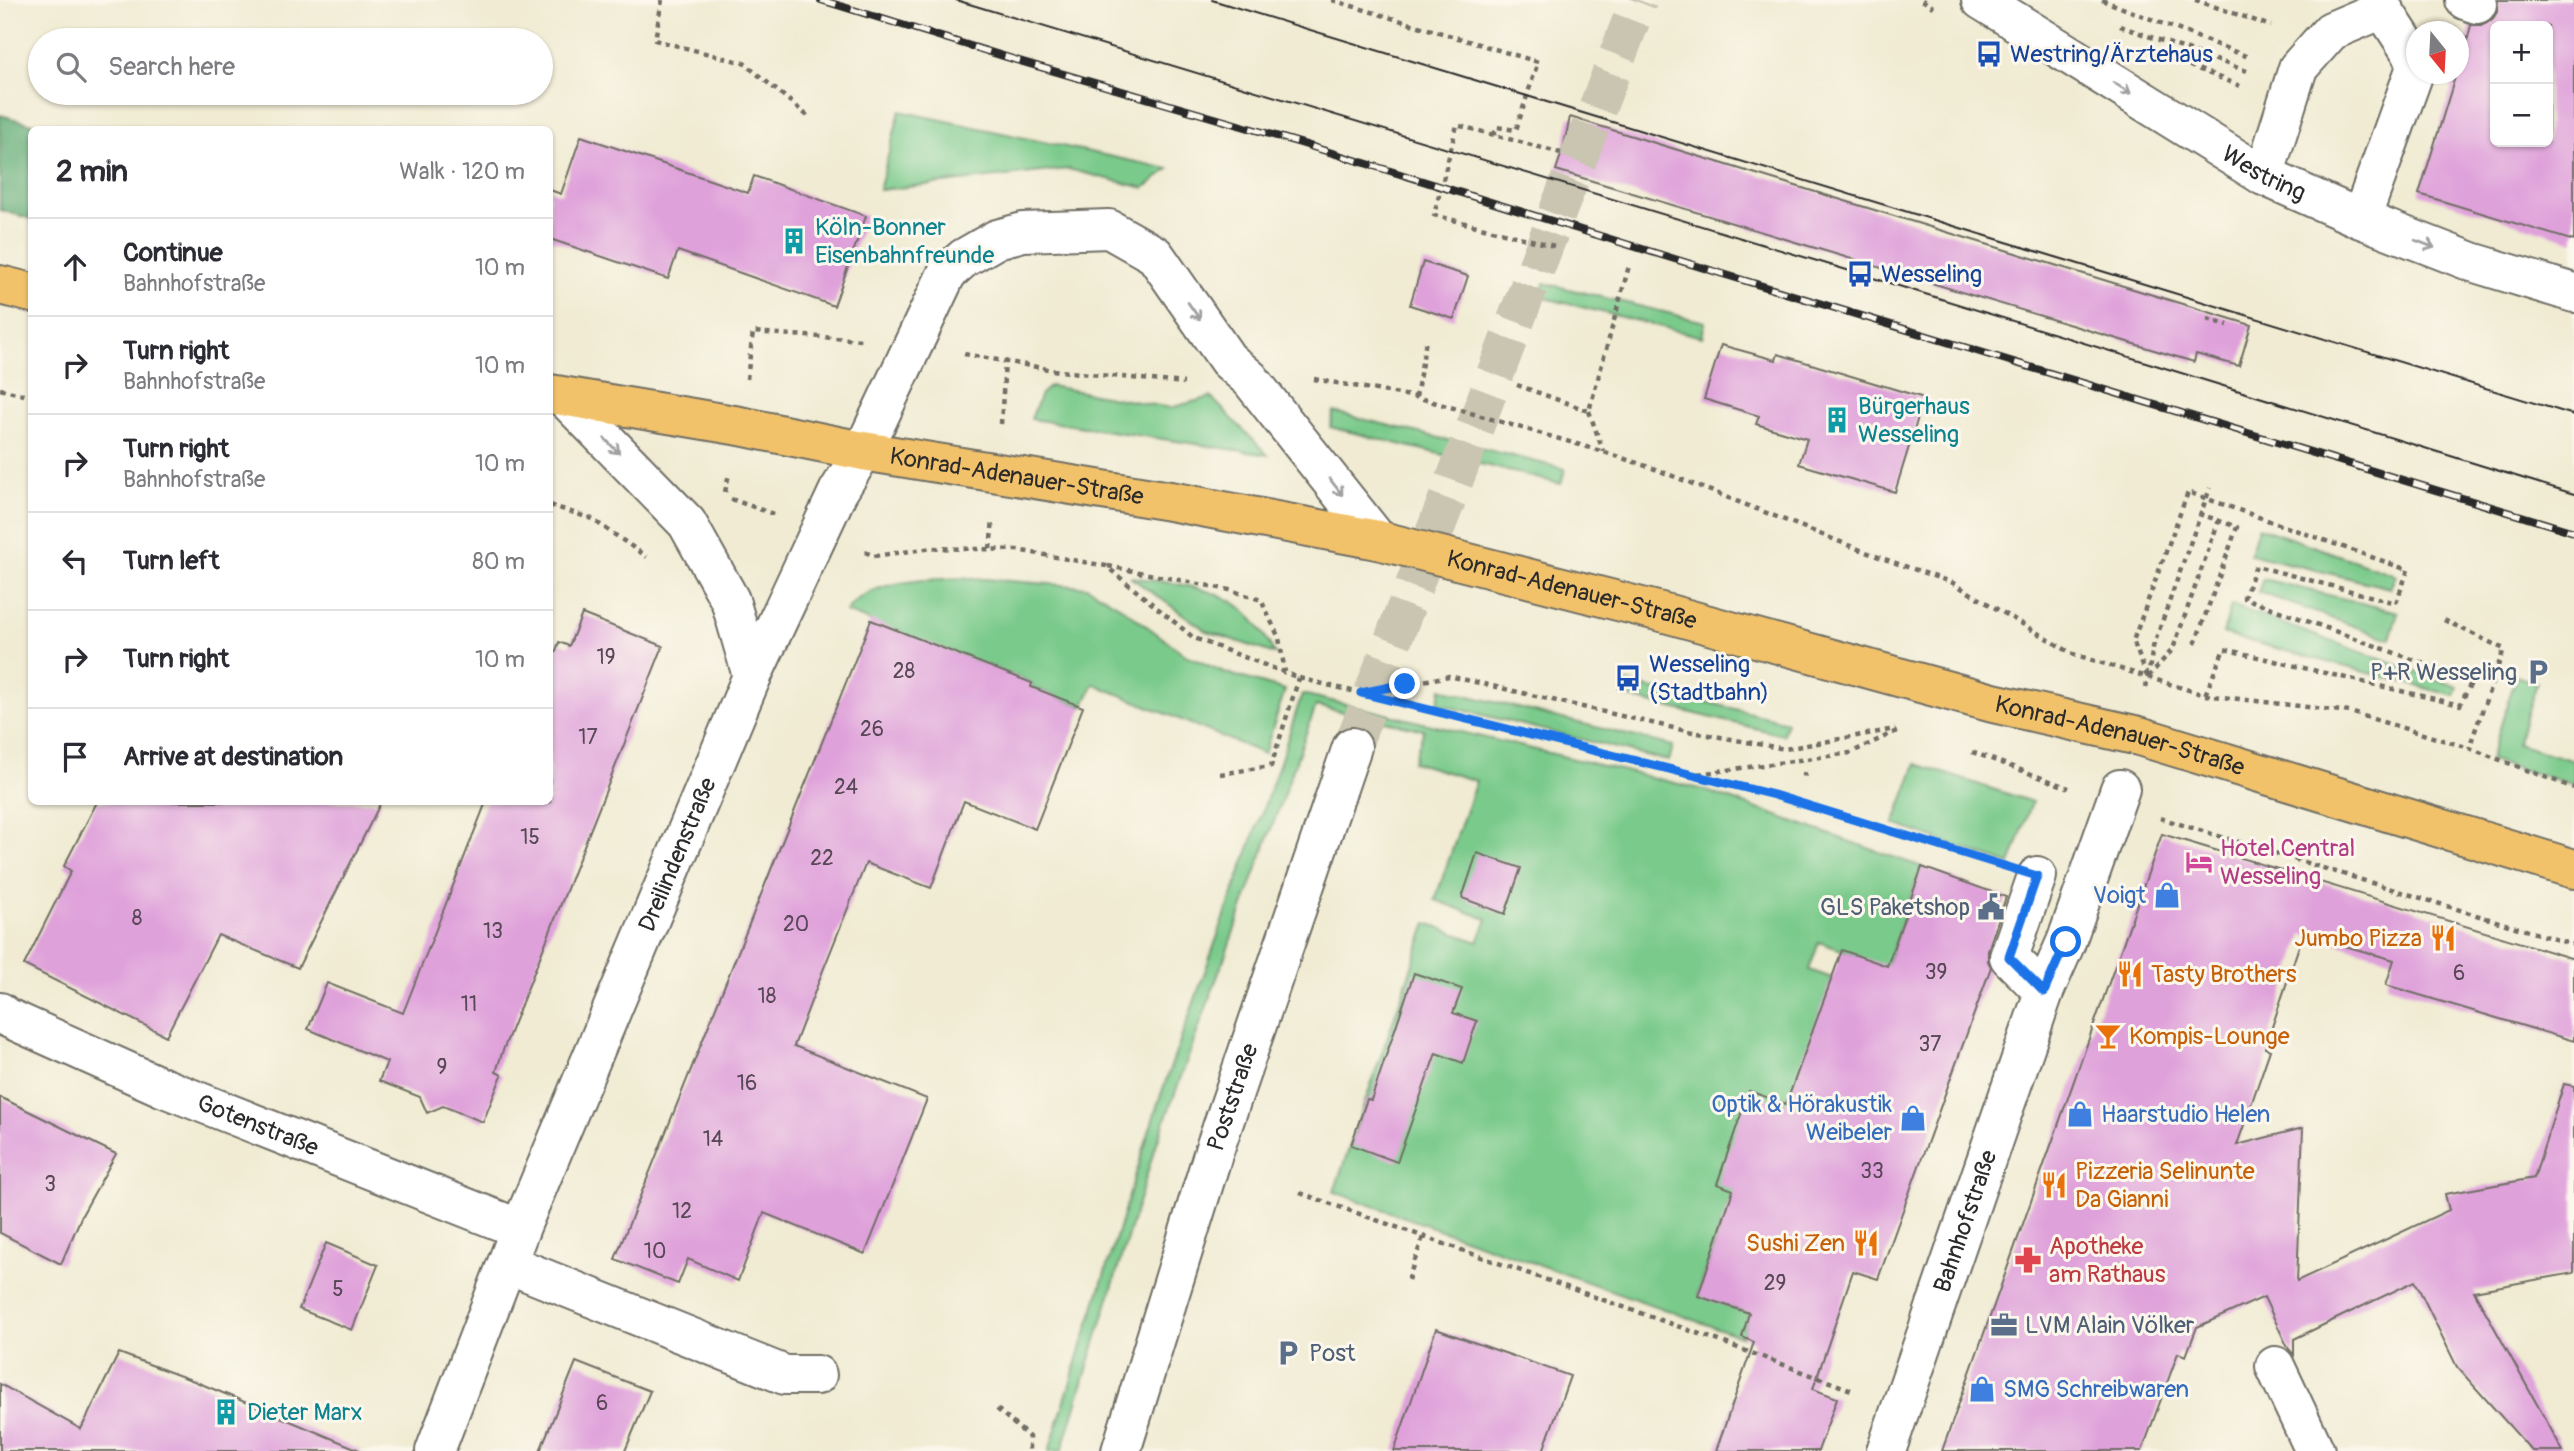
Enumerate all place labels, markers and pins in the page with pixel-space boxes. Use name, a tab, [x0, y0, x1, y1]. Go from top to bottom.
bus stop icon: Westring/Ärztehaus	[1974, 39, 2004, 69]
place label: Westring/Ärztehaus	[2010, 40, 2213, 69]
place label: Köln-Bonner Eisenbahnfreunde	[815, 213, 995, 270]
building icon: Köln-Bonner Eisenbahnfreunde	[779, 226, 809, 256]
bus stop icon: Wesseling	[1845, 259, 1875, 289]
place label: Wesseling	[1881, 260, 1982, 289]
place label: Bürgerhaus Wesseling	[1858, 392, 1970, 449]
building icon: Bürgerhaus Wesseling	[1822, 405, 1852, 435]
place label: Wesseling (Stadtbahn)	[1649, 650, 1769, 707]
parking icon: P+R Wesseling	[2523, 657, 2553, 687]
place label: P+R Wesseling	[2370, 658, 2517, 687]
bus stop icon: Wesseling (Stadtbahn)	[1613, 663, 1643, 693]
place label: Hotel Central Wesseling	[2220, 834, 2355, 891]
hotel icon: Hotel Central Wesseling	[2184, 847, 2214, 877]
shop icon: Voigt	[2152, 880, 2182, 910]
place label: Voigt	[2093, 881, 2146, 910]
public building icon: GLS Paketshop	[1976, 892, 2006, 922]
place label: GLS Paketshop	[1820, 893, 1970, 922]
restaurant icon: Jumbo Pizza	[2428, 923, 2458, 953]
place label: Jumbo Pizza	[2294, 924, 2422, 953]
restaurant icon: Tasty Brothers	[2115, 959, 2145, 989]
place label: Tasty Brothers	[2151, 960, 2297, 989]
bar icon: Kompis-Lounge	[2093, 1021, 2123, 1051]
place label: Kompis-Lounge	[2129, 1022, 2290, 1051]
place label: Optik & Hörakustik Weibeler	[1711, 1090, 1892, 1147]
shop icon: Haarstudio Helen	[2065, 1099, 2095, 1129]
place label: Haarstudio Helen	[2101, 1100, 2270, 1129]
shop icon: Optik & Hörakustik Weibeler	[1898, 1103, 1928, 1133]
place label: Pizzeria Selinunte Da Gianni	[2075, 1157, 2255, 1214]
restaurant icon: Pizzeria Selinunte Da Gianni	[2039, 1170, 2069, 1200]
restaurant icon: Sushi Zen	[1851, 1228, 1881, 1258]
place label: Sushi Zen	[1746, 1229, 1845, 1258]
place label: Apotheke am Rathaus	[2049, 1232, 2166, 1289]
pharmacy icon: Apotheke am Rathaus	[2013, 1245, 2043, 1275]
office icon: LVM Alain Völker	[1989, 1310, 2019, 1340]
place label: LVM Alain Völker	[2025, 1311, 2195, 1340]
parking icon: Post	[1273, 1338, 1303, 1368]
place label: Post	[1309, 1339, 1356, 1368]
shop icon: SMG Schreibwaren	[1967, 1374, 1997, 1404]
place label: SMG Schreibwaren	[2003, 1375, 2189, 1404]
building icon: Dieter Marx	[211, 1397, 241, 1427]
place label: Dieter Marx	[247, 1398, 362, 1427]

